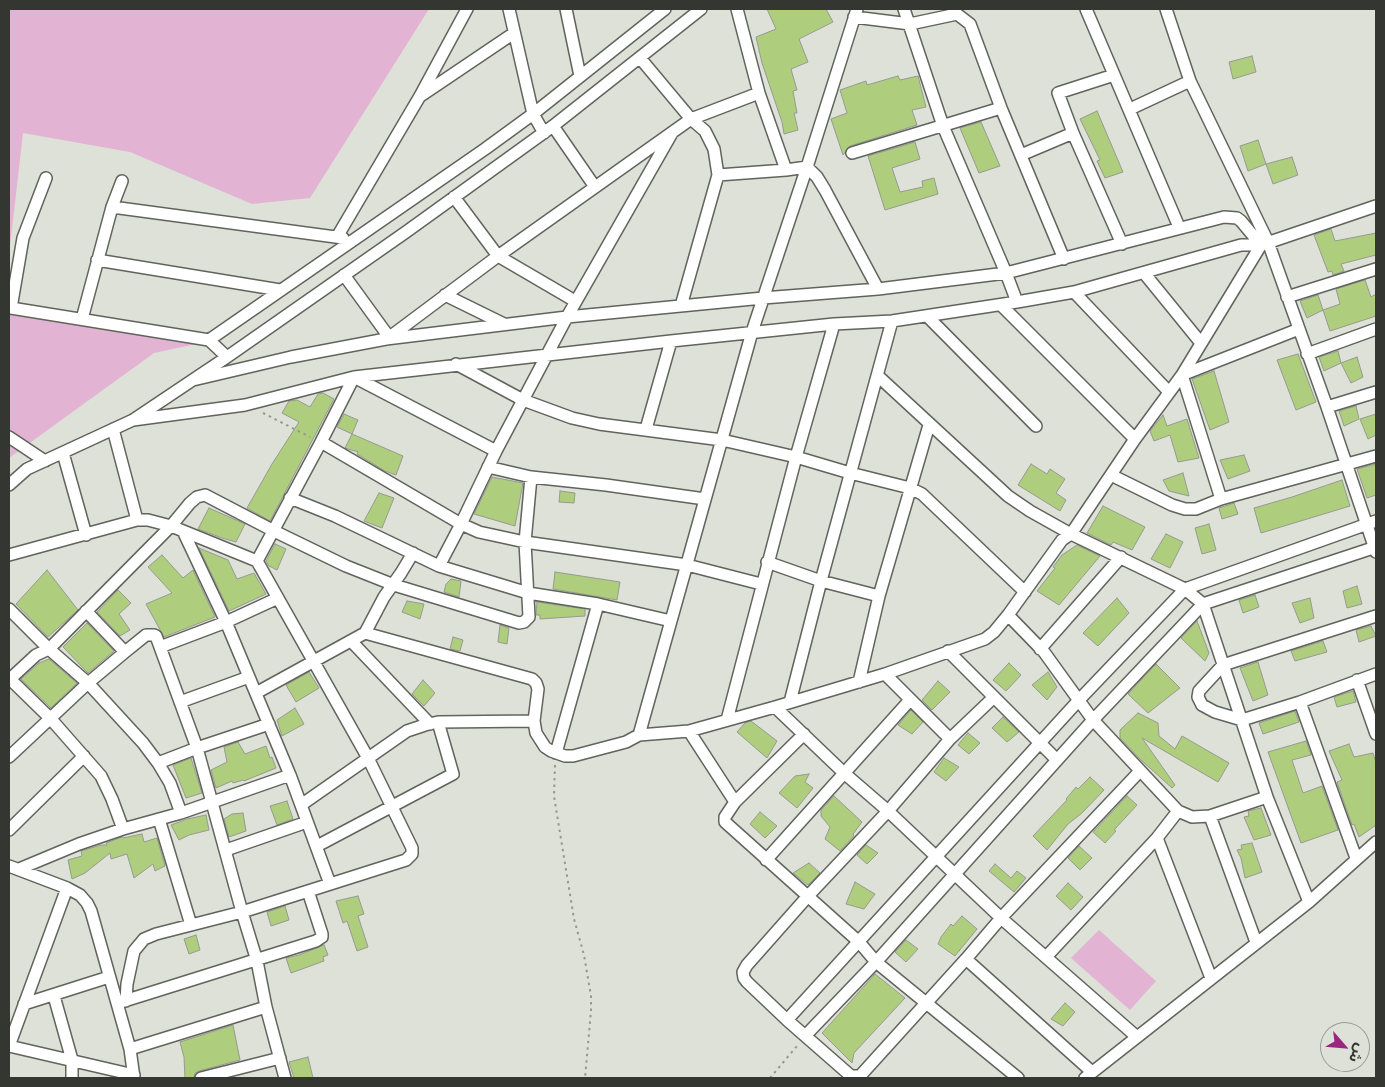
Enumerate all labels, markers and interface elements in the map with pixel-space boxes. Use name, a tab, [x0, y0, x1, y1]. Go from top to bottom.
north arrow	[1320, 1022, 1370, 1072]
text: ش	[1346, 1041, 1370, 1066]

